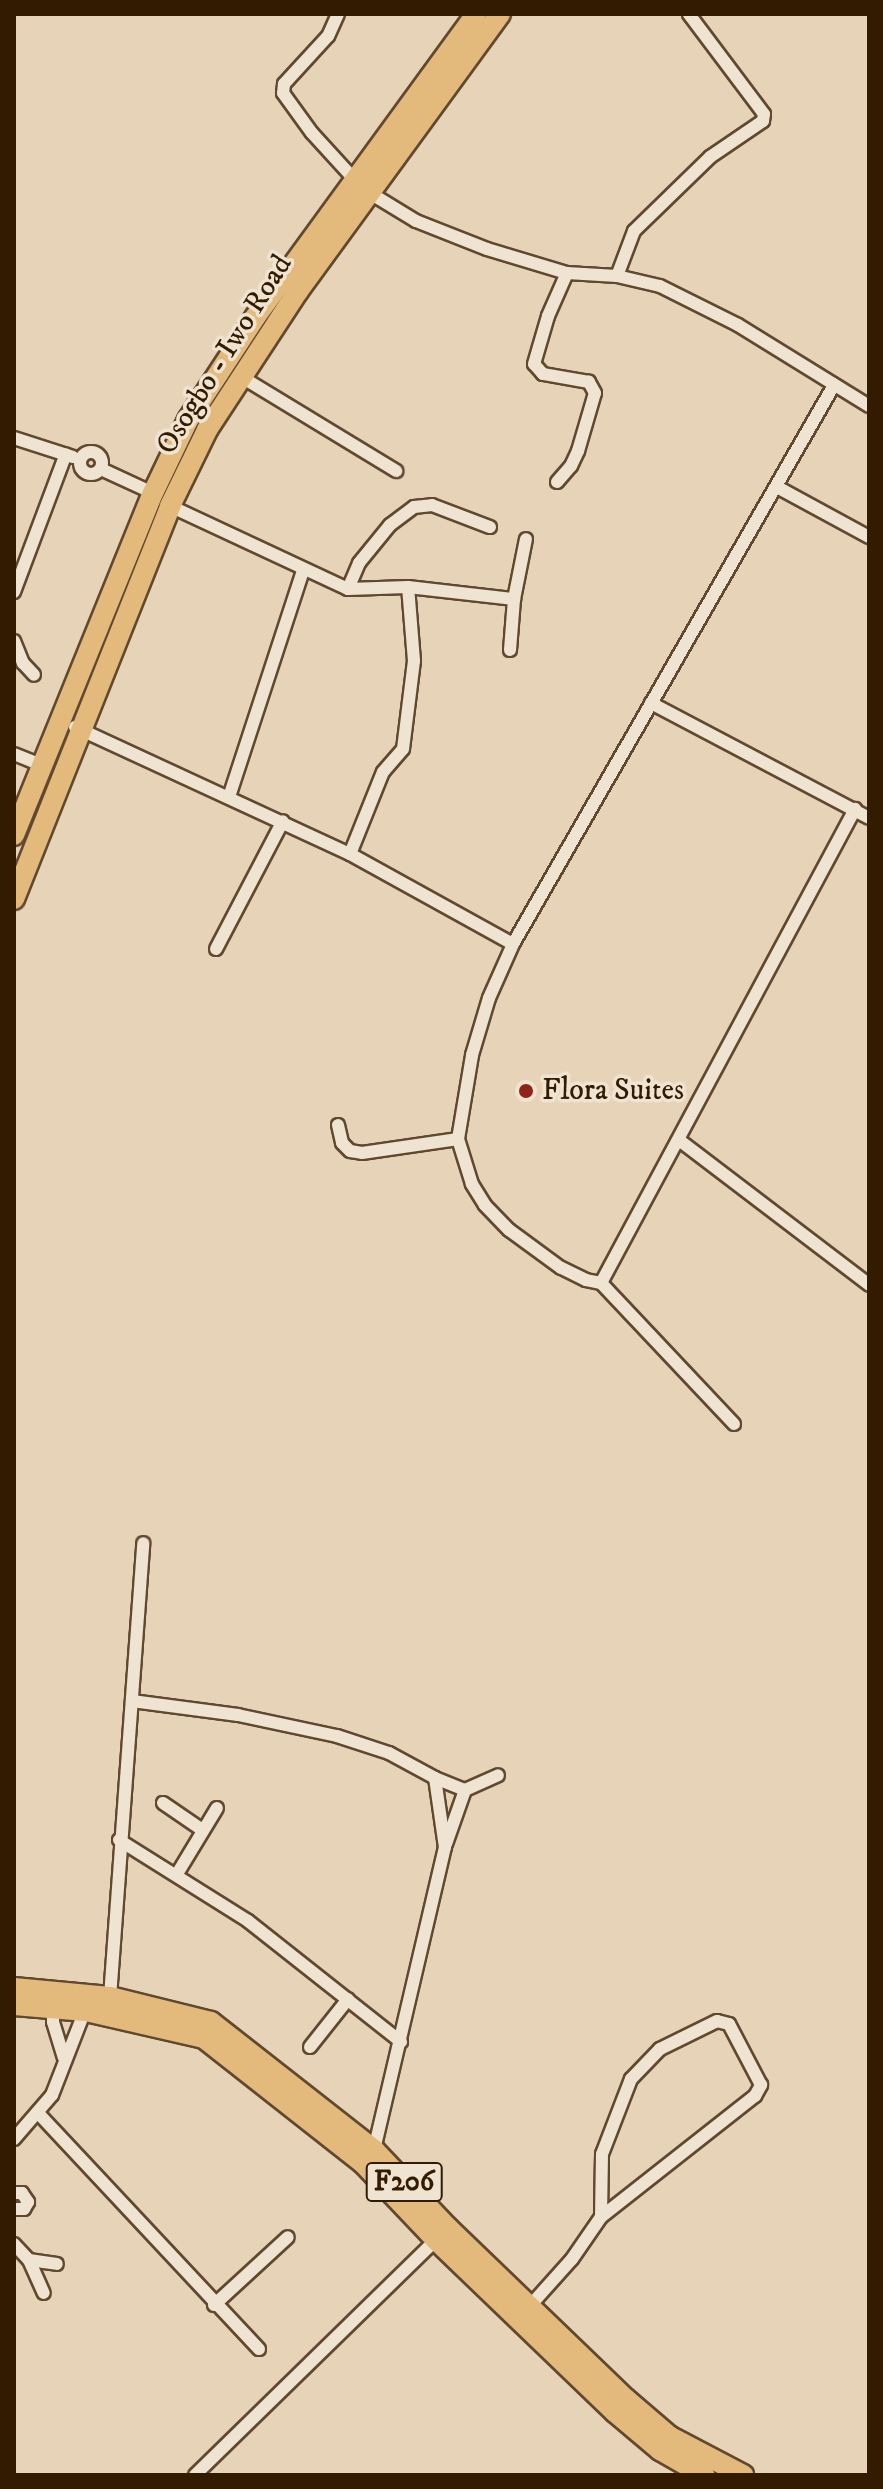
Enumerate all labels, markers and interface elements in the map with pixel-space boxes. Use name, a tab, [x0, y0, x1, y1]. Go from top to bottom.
street label: Osogbo - Iwo Road	[149, 249, 301, 461]
place label: Flora Suites	[542, 1073, 684, 1109]
marker: Flora Suites	[517, 1082, 535, 1100]
road number: F206	[364, 2158, 444, 2206]

